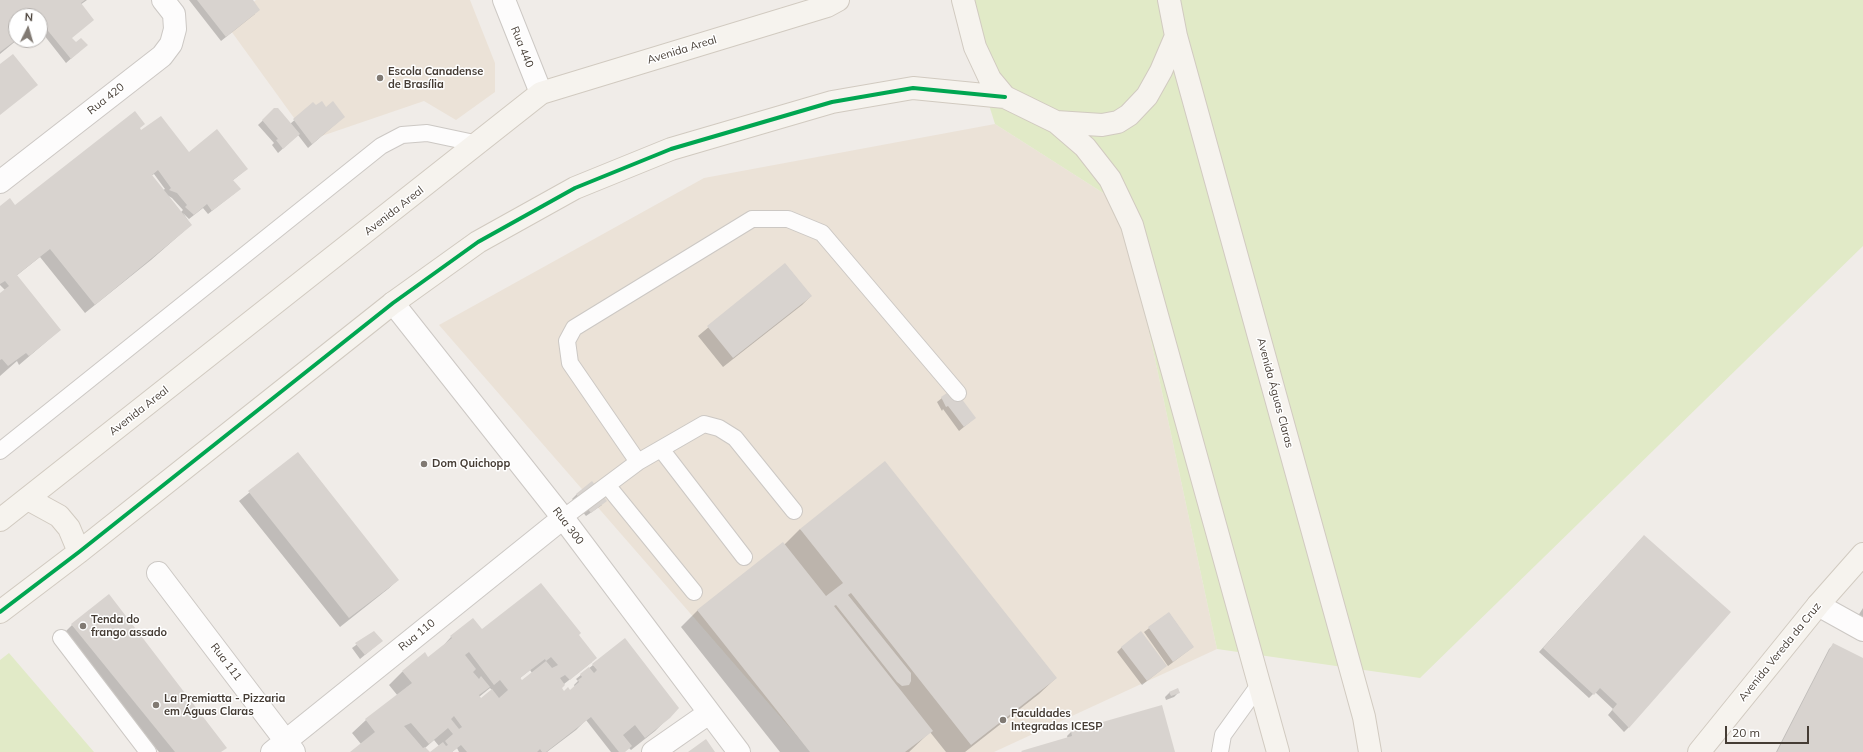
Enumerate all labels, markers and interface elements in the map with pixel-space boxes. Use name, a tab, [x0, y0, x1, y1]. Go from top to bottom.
north arrow	[8, 8, 48, 48]
text: N	[24, 10, 34, 24]
street label: Rua 440	[508, 24, 536, 70]
street label: Avenida Areal	[646, 33, 718, 67]
place label: Escola Canadense de Brasília	[388, 65, 483, 91]
marker: Escola Canadense de Brasília	[375, 73, 385, 83]
street label: Rua 420	[85, 80, 127, 118]
street label: Avenida Areal	[362, 184, 426, 238]
street label: Avenida Águas Claras	[1254, 337, 1296, 449]
street label: Avenida Areal	[107, 384, 171, 438]
place label: Dom Quichopp	[432, 457, 510, 471]
marker: Dom Quichopp	[419, 459, 429, 469]
street label: Rua 300	[550, 505, 586, 547]
street label: Avenida Vereda da Cruz	[1736, 600, 1824, 704]
place label: Tenda do frango assado	[91, 613, 167, 639]
street label: Rua 110	[396, 616, 438, 654]
marker: Tenda do frango assado	[78, 621, 88, 631]
street label: Rua 111	[208, 641, 244, 683]
place label: La Premiatta - Pizzaria em Águas Claras	[164, 692, 285, 718]
marker: La Premiatta - Pizzaria em Águas Claras	[151, 700, 161, 710]
place label: Faculdades Integradas ICESP	[1011, 707, 1103, 733]
marker: Faculdades Integradas ICESP	[998, 715, 1008, 725]
scale bar	[1727, 718, 1811, 744]
text: 20 m	[1732, 725, 1760, 740]

